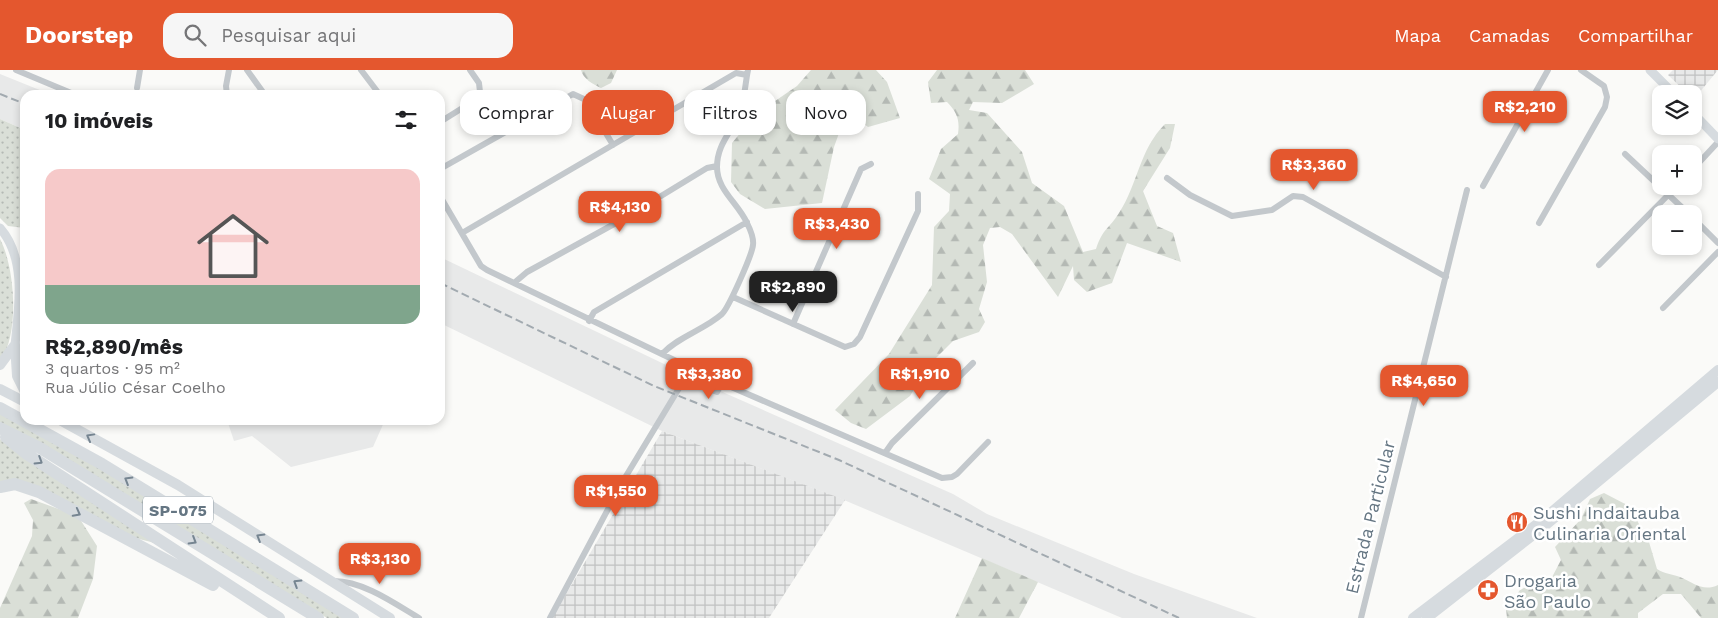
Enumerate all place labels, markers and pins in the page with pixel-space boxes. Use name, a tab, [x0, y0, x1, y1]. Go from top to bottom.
pin: R$2,210	[1479, 90, 1571, 133]
pin: R$3,360	[1268, 148, 1360, 191]
pin: R$4,130	[574, 190, 666, 233]
pin: R$3,430	[791, 208, 883, 250]
pin: R$2,890	[747, 270, 839, 313]
pin: R$3,380	[663, 358, 755, 400]
pin: R$1,910	[874, 358, 966, 400]
pin: R$4,650	[1378, 364, 1470, 407]
pin: R$1,550	[570, 474, 662, 517]
place label: Sushi Indaitauba Culinaria Oriental	[1533, 502, 1687, 544]
restaurant icon: Sushi Indaitauba Culinaria Oriental	[1505, 510, 1529, 534]
pin: R$3,130	[334, 542, 426, 585]
place label: Drogaria São Paulo	[1504, 570, 1591, 612]
pharmacy icon: Drogaria São Paulo	[1476, 578, 1500, 602]

